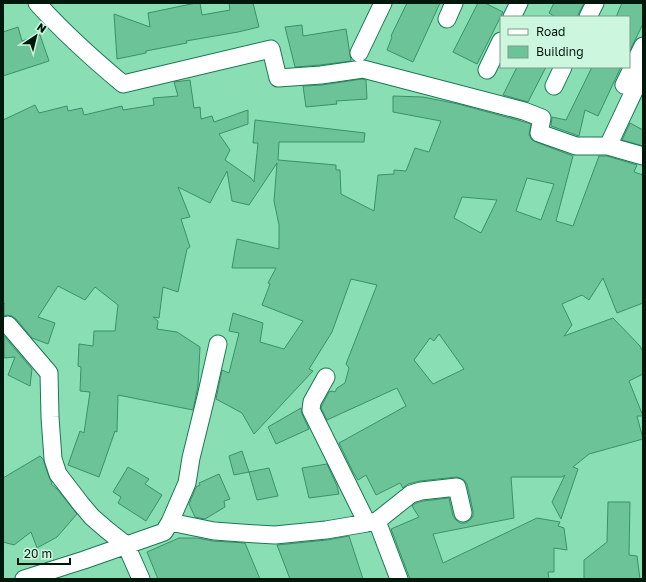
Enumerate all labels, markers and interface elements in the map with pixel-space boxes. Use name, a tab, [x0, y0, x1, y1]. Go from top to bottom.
north arrow	[16, 16, 56, 56]
legend	[500, 16, 630, 68]
text: N	[35, 20, 49, 35]
text: Road	[536, 24, 565, 39]
text: Building	[536, 44, 584, 59]
scale bar	[18, 540, 70, 566]
text: 20 m	[24, 546, 52, 561]

